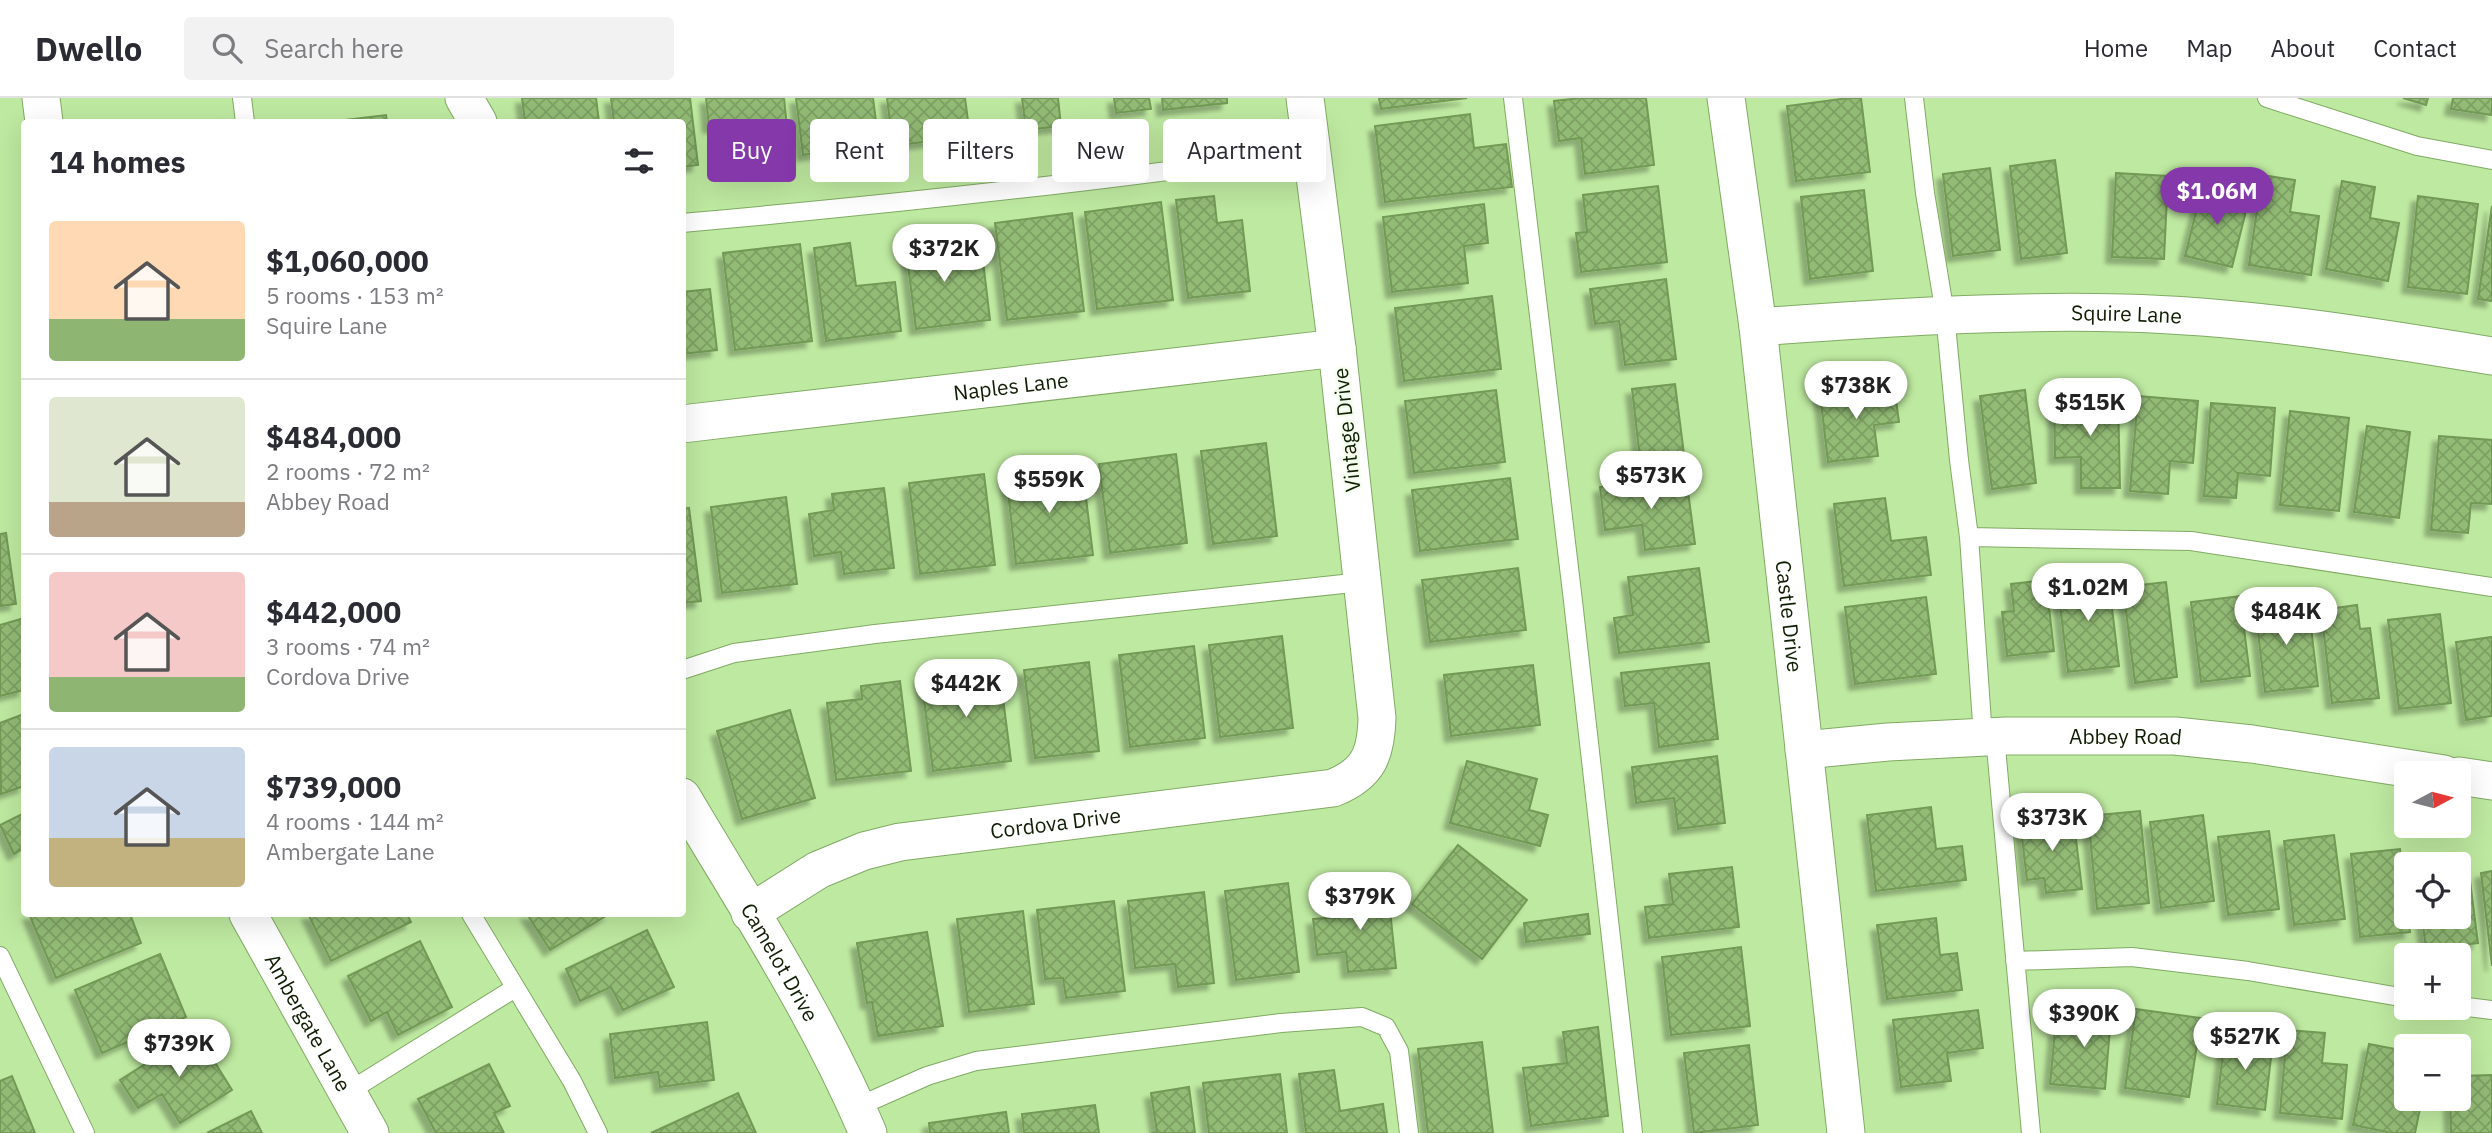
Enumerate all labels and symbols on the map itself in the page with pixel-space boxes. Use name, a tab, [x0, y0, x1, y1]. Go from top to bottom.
pin: $1.06M	[2160, 167, 2274, 227]
pin: $372K	[895, 225, 993, 284]
street label: Squire Lane	[2071, 298, 2183, 330]
pin: $738K	[1807, 362, 1905, 421]
street label: Naples Lane	[952, 365, 1070, 406]
street label: Vintage Drive	[1326, 367, 1366, 493]
pin: $515K	[2041, 378, 2139, 438]
pin: $573K	[1602, 452, 1700, 511]
pin: $559K	[1000, 456, 1098, 515]
street label: Castle Drive	[1770, 559, 1810, 674]
pin: $1.02M	[2031, 564, 2145, 623]
pin: $484K	[2237, 588, 2335, 647]
pin: $442K	[917, 660, 1015, 719]
street label: Abbey Road	[2069, 722, 2183, 751]
north arrow	[2394, 761, 2471, 838]
pin: $373K	[2003, 794, 2101, 853]
street label: Cordova Drive	[989, 801, 1122, 845]
pin: $379K	[1311, 872, 1409, 932]
street label: Camelot Drive	[735, 897, 825, 1026]
street label: Ambergate Lane	[259, 948, 358, 1096]
pin: $390K	[2035, 990, 2133, 1049]
pin: $527K	[2196, 1012, 2294, 1072]
pin: $739K	[130, 1020, 228, 1079]

